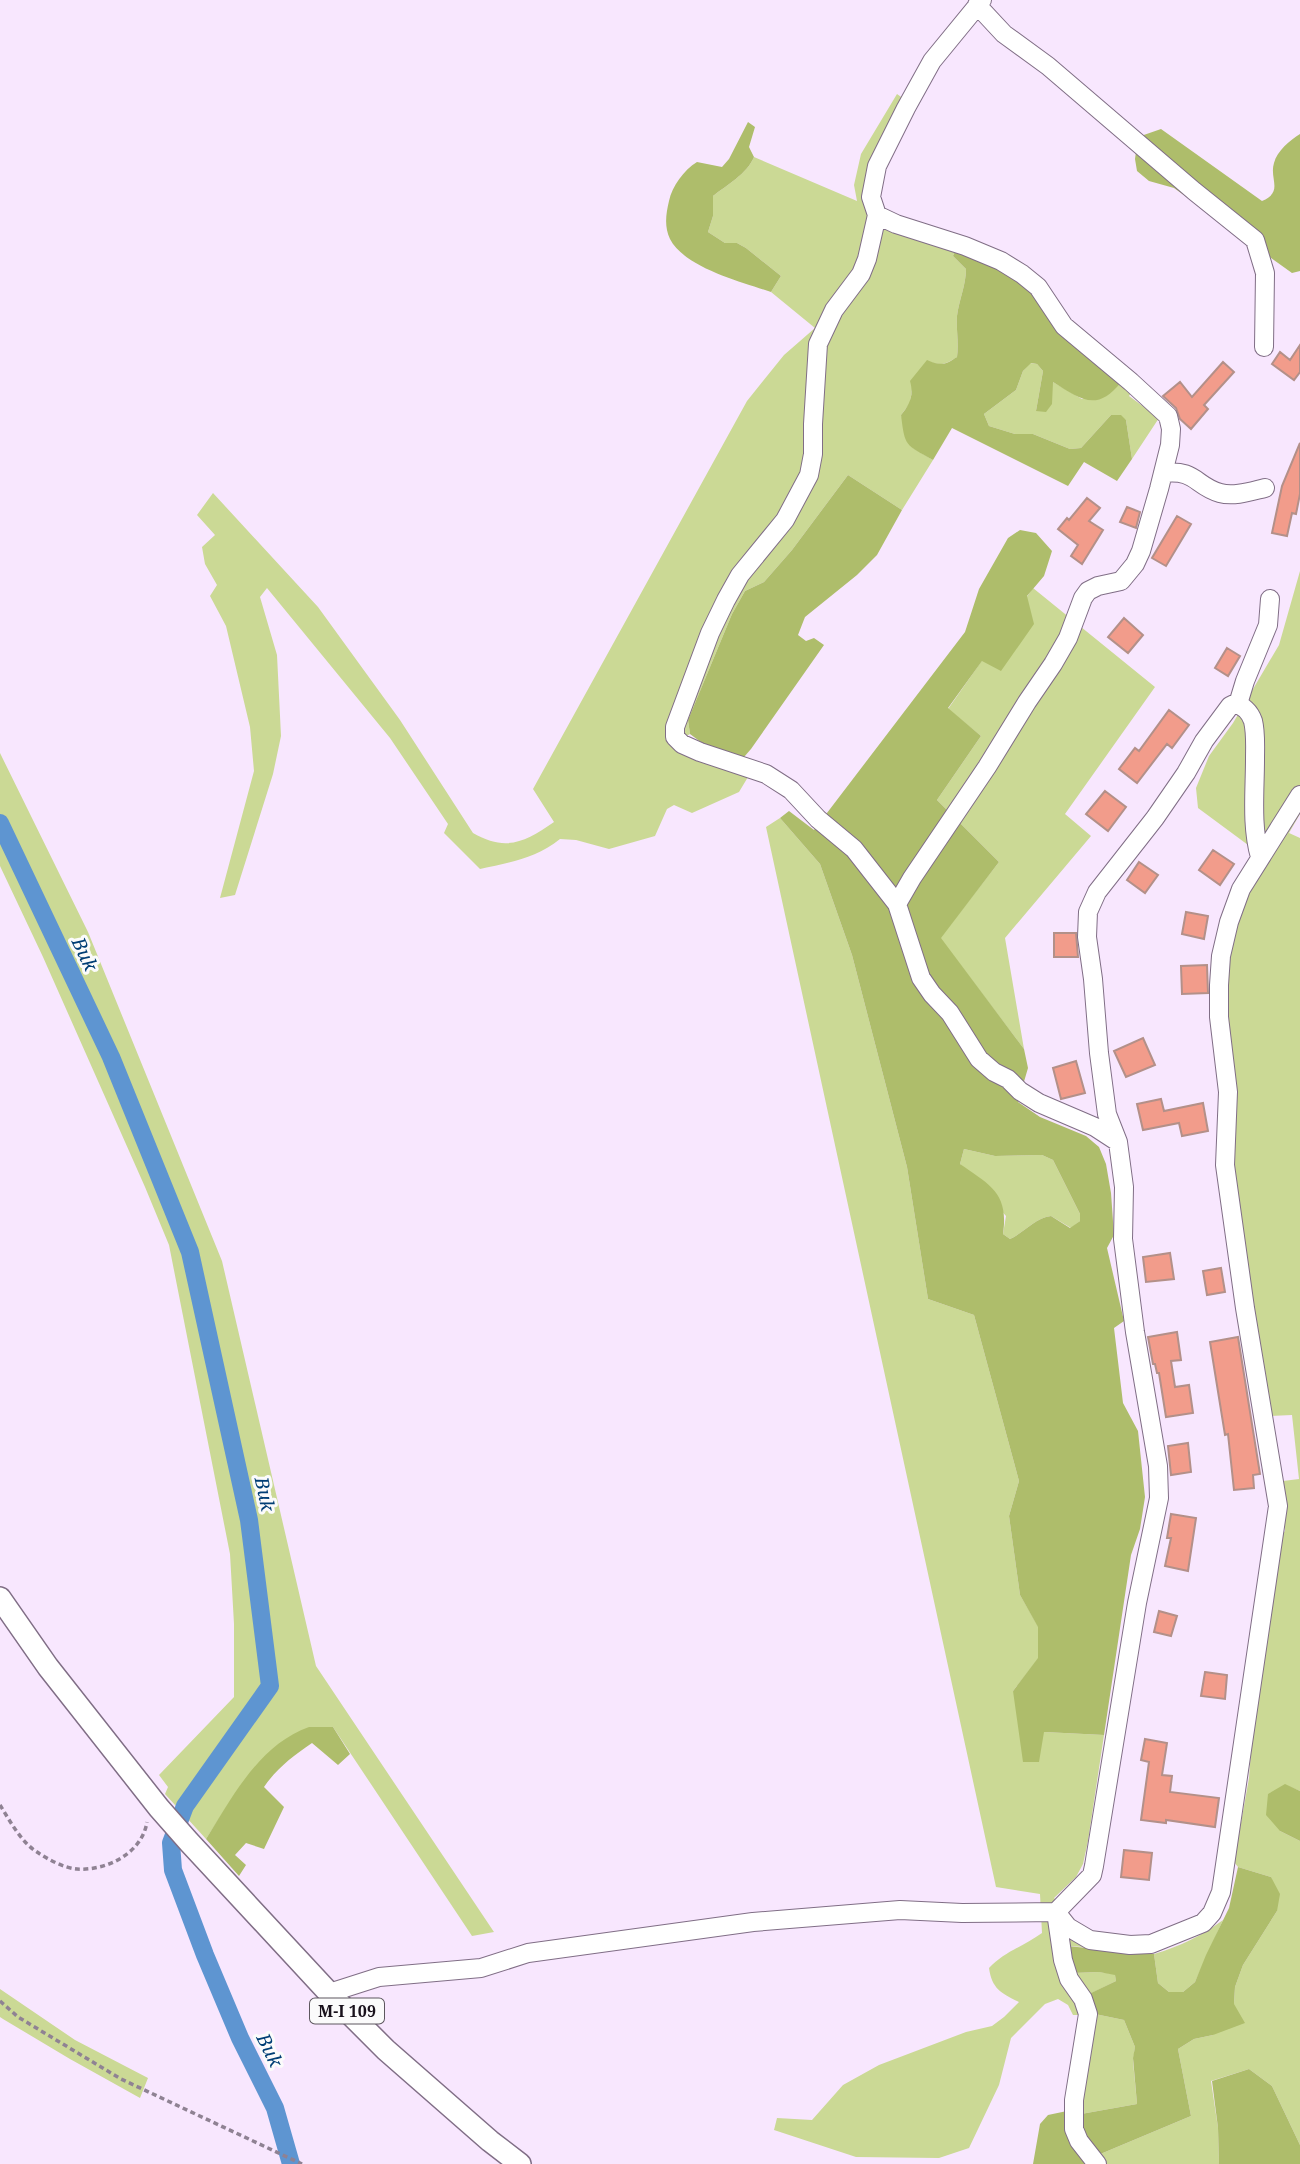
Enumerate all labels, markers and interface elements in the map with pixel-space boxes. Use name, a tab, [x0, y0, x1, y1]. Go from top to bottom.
water label: Buk	[65, 932, 105, 976]
water label: Buk	[248, 1473, 282, 1515]
road number: M-I 109	[310, 1998, 384, 2024]
water label: Buk	[250, 2028, 290, 2072]

